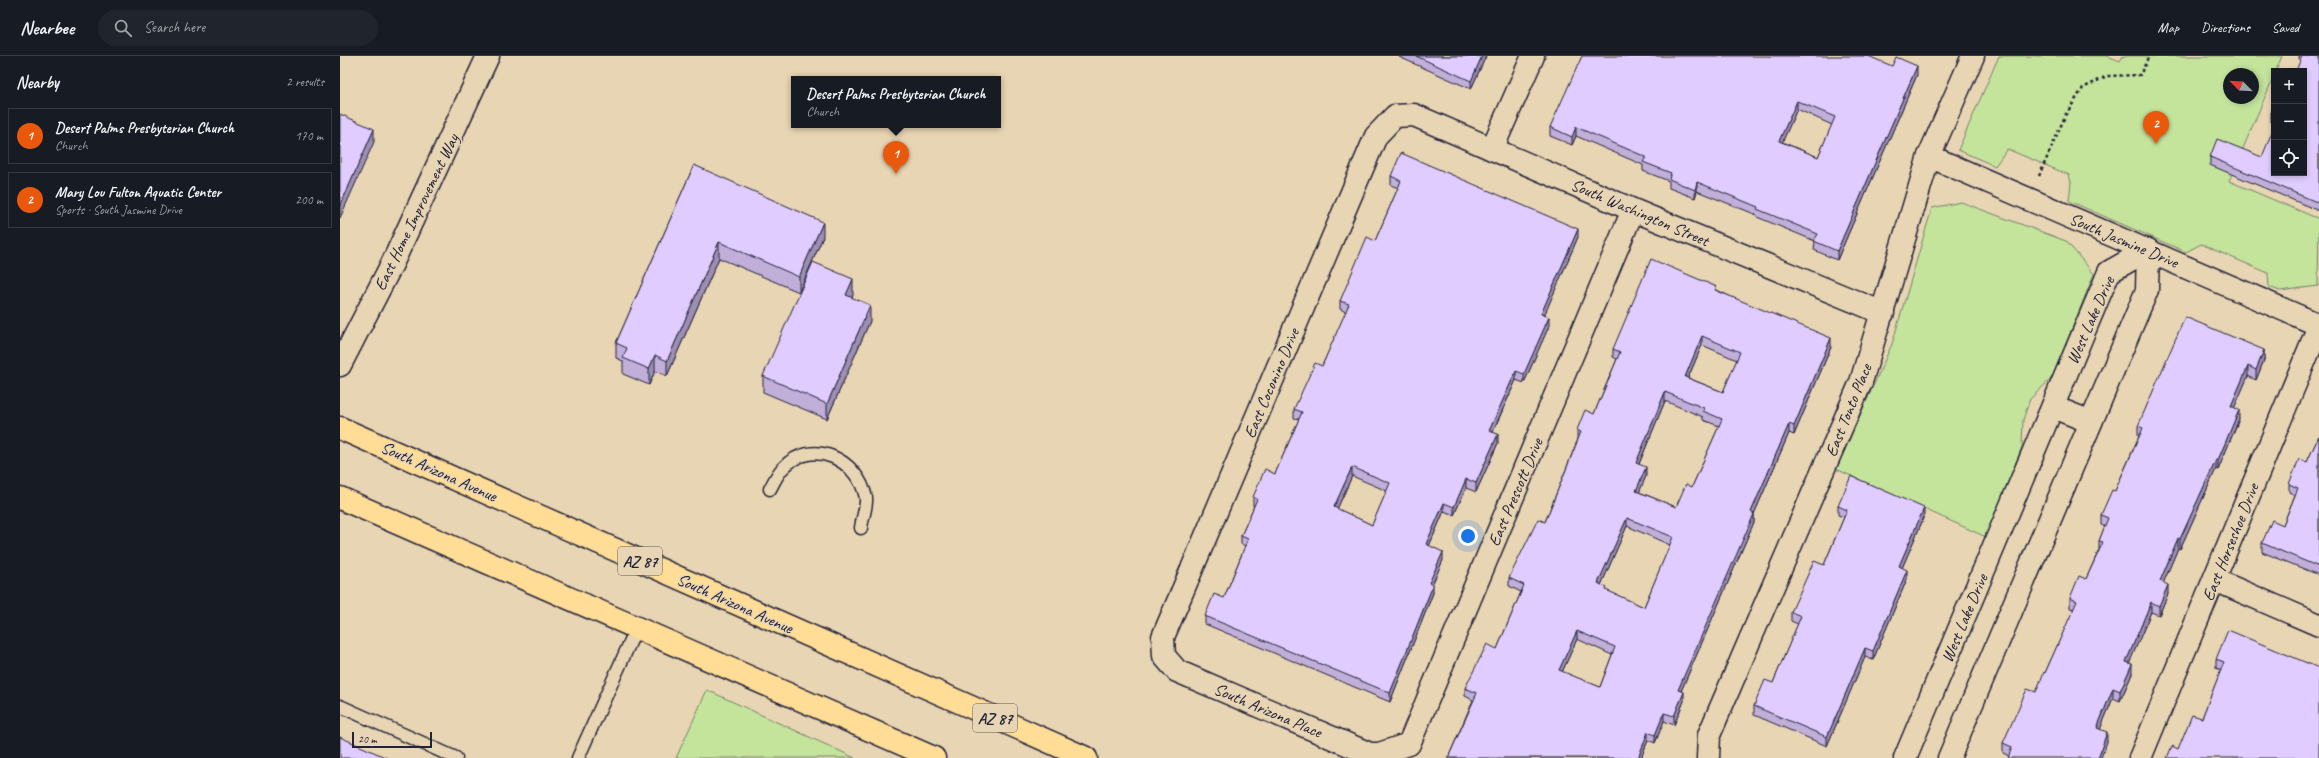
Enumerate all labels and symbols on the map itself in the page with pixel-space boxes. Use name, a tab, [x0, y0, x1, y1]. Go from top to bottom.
north arrow	[2223, 68, 2259, 104]
pin: 2	[2143, 111, 2169, 144]
street label: East Home Improvement Way	[369, 129, 464, 294]
pin: 1	[883, 141, 909, 174]
street label: South Washington Street	[1568, 174, 1714, 252]
street label: South Jasmine Drive	[2066, 208, 2183, 273]
street label: West Lake Drive	[2062, 272, 2120, 367]
street label: East Coconino Drive	[1239, 324, 1305, 441]
street label: East Tonto Place	[1820, 359, 1877, 460]
street label: East Prescott Drive	[1483, 434, 1548, 549]
street label: South Arizona Avenue	[378, 437, 501, 507]
street label: East Horseshoe Drive	[2197, 479, 2264, 604]
your location	[1458, 526, 1478, 546]
road number: AZ 87	[618, 547, 662, 575]
street label: South Arizona Avenue	[674, 569, 797, 639]
street label: West Lake Drive	[1936, 570, 1993, 665]
street label: South Arizona Place	[1211, 678, 1326, 743]
road number: AZ 87	[973, 704, 1017, 732]
scale bar	[352, 730, 432, 749]

